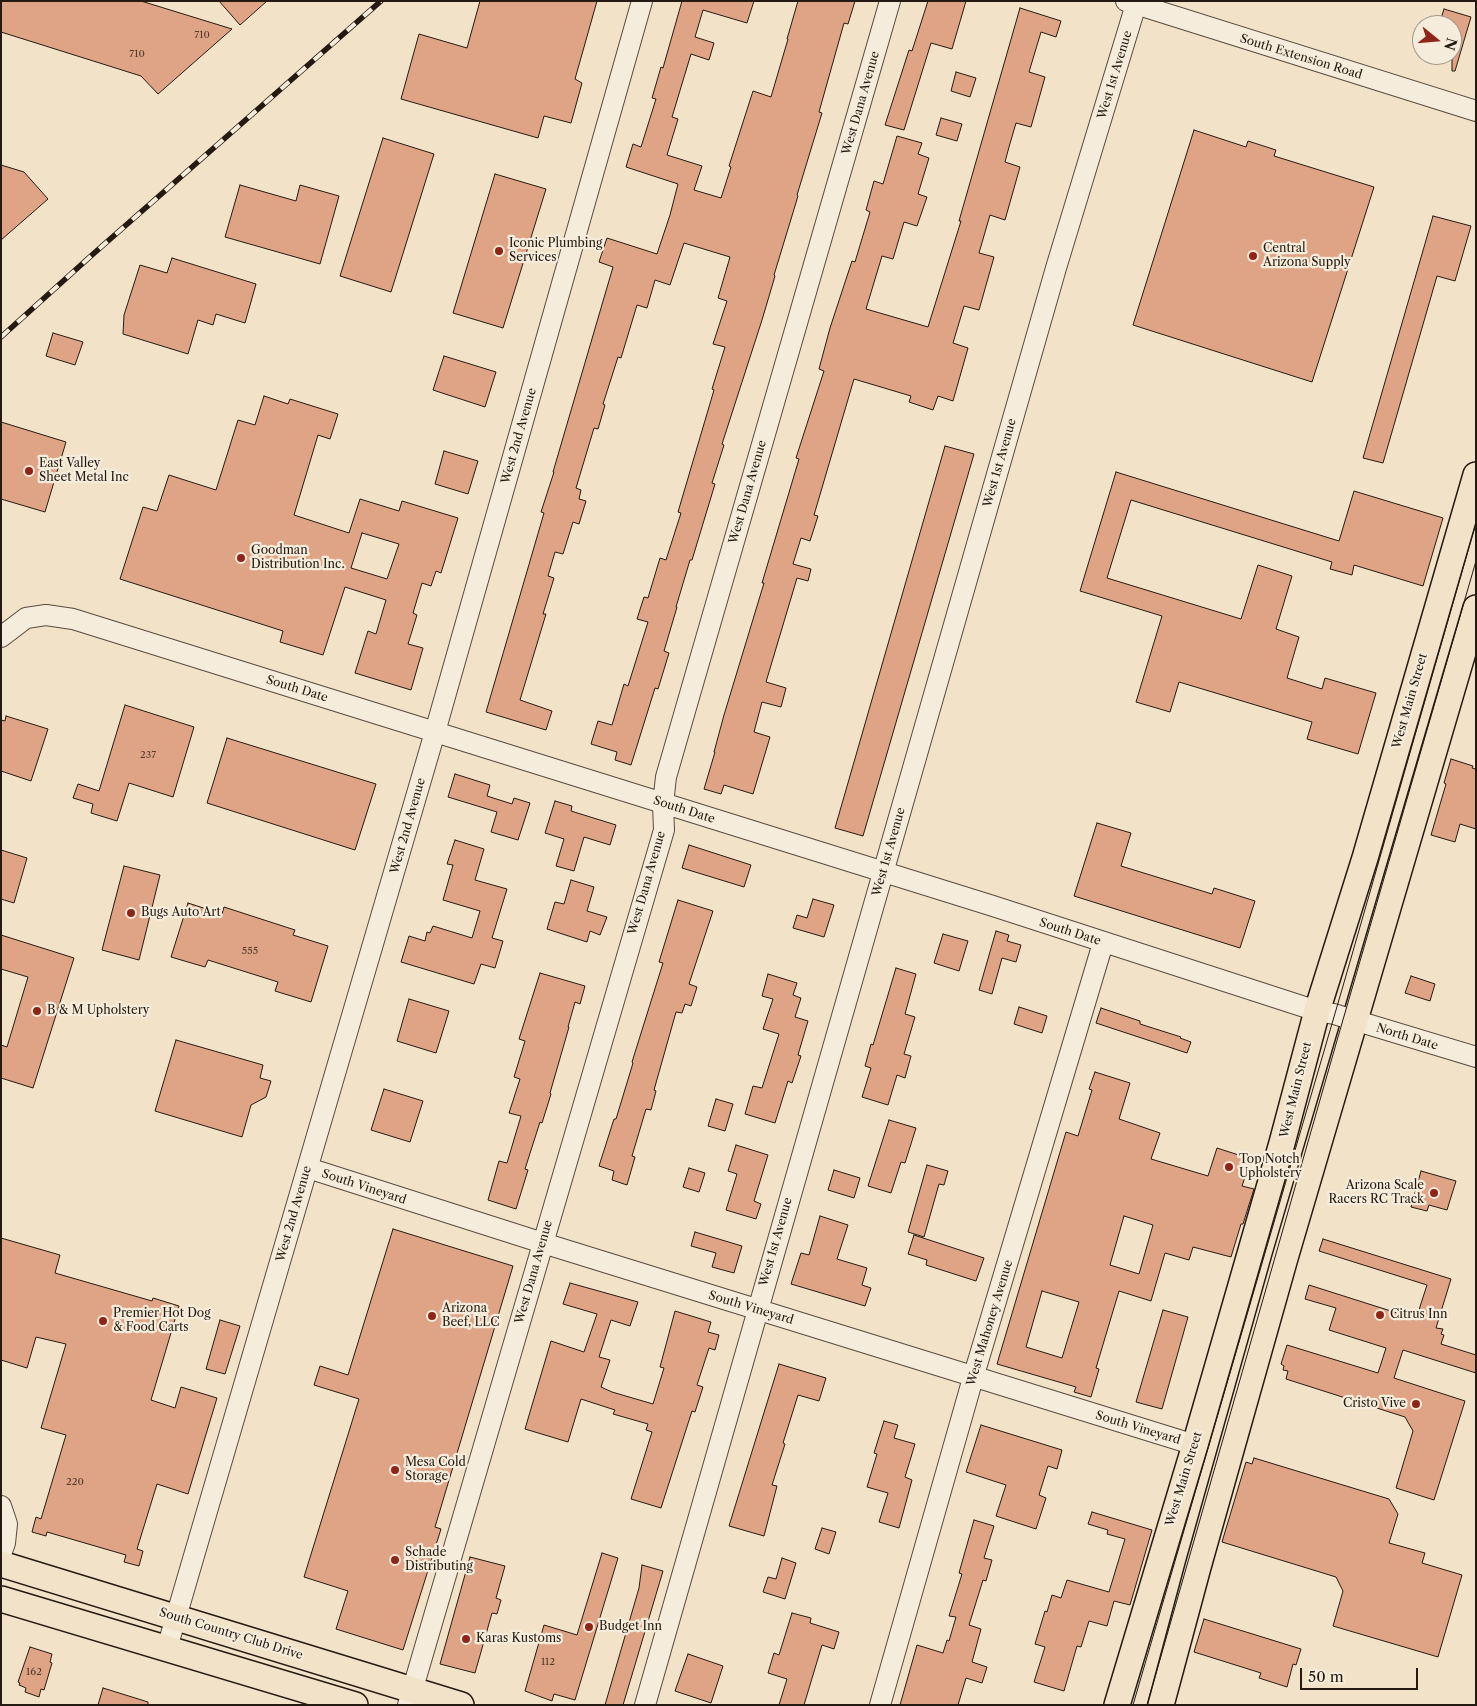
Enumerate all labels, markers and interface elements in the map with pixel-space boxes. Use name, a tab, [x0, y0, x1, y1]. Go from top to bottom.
north arrow	[1412, 15, 1462, 65]
house number: 710	[194, 29, 210, 41]
street label: West 1st Avenue	[1095, 29, 1135, 121]
street label: South Extension Road	[1238, 32, 1364, 82]
text: N	[1440, 36, 1461, 53]
house number: 710	[129, 48, 145, 60]
street label: West Dana Avenue	[839, 50, 883, 156]
place label: Iconic Plumbing Services	[509, 237, 602, 265]
place label: Central Arizona Supply	[1263, 242, 1351, 270]
marker: Iconic Plumbing Services	[493, 245, 505, 257]
marker: Central Arizona Supply	[1247, 250, 1259, 262]
street label: West 2nd Avenue	[498, 386, 540, 486]
street label: West 1st Avenue	[980, 417, 1020, 509]
street label: West Dana Avenue	[726, 439, 770, 545]
place label: East Valley Sheet Metal Inc	[39, 457, 129, 485]
marker: East Valley Sheet Metal Inc	[23, 465, 35, 477]
place label: Goodman Distribution Inc.	[251, 544, 345, 572]
marker: Goodman Distribution Inc.	[235, 552, 247, 564]
street label: West Main Street	[1390, 652, 1430, 750]
street label: South Date	[264, 673, 330, 705]
house number: 237	[140, 749, 156, 761]
street label: West 2nd Avenue	[387, 776, 429, 876]
street label: South Date	[651, 793, 717, 827]
street label: West 1st Avenue	[869, 806, 909, 898]
street label: West Dana Avenue	[625, 830, 669, 936]
place label: Bugs Auto Art	[141, 906, 221, 920]
marker: Bugs Auto Art	[125, 907, 137, 919]
street label: South Date	[1037, 915, 1103, 949]
house number: 555	[242, 945, 258, 957]
place label: B & M Upholstery	[47, 1004, 149, 1018]
marker: B & M Upholstery	[31, 1005, 43, 1017]
street label: North Date	[1374, 1021, 1440, 1053]
street label: West Main Street	[1277, 1041, 1315, 1139]
place label: Top Notch Upholstery	[1239, 1153, 1302, 1181]
marker: Top Notch Upholstery	[1223, 1161, 1235, 1173]
street label: West 2nd Avenue	[273, 1164, 315, 1264]
street label: South Vineyard	[320, 1167, 408, 1207]
place label: Arizona Scale Racers RC Track	[1328, 1179, 1424, 1207]
marker: Arizona Scale Racers RC Track	[1428, 1187, 1440, 1199]
street label: West 1st Avenue	[756, 1196, 796, 1288]
street label: West Dana Avenue	[512, 1219, 556, 1325]
street label: West Mahoney Avenue	[964, 1258, 1016, 1388]
street label: South Vineyard	[707, 1288, 795, 1328]
place label: Arizona Beef, LLC	[442, 1302, 499, 1330]
place label: Premier Hot Dog & Food Carts	[113, 1307, 211, 1335]
place label: Citrus Inn	[1390, 1308, 1448, 1322]
marker: Citrus Inn	[1374, 1309, 1386, 1321]
marker: Arizona Beef, LLC	[426, 1310, 438, 1322]
marker: Premier Hot Dog & Food Carts	[97, 1315, 109, 1327]
place label: Cristo Vive	[1343, 1397, 1406, 1411]
marker: Cristo Vive	[1410, 1398, 1422, 1410]
street label: South Vineyard	[1094, 1408, 1182, 1448]
street label: West Main Street	[1163, 1430, 1205, 1528]
place label: Mesa Cold Storage	[405, 1456, 466, 1484]
marker: Mesa Cold Storage	[389, 1464, 401, 1476]
house number: 220	[66, 1476, 84, 1488]
place label: Schade Distributing	[405, 1546, 473, 1574]
marker: Schade Distributing	[389, 1554, 401, 1566]
street label: South Country Club Drive	[157, 1605, 305, 1663]
place label: Budget Inn	[599, 1620, 662, 1634]
marker: Budget Inn	[583, 1621, 595, 1633]
place label: Karas Kustoms	[476, 1632, 561, 1646]
marker: Karas Kustoms	[460, 1633, 472, 1645]
house number: 112	[541, 1656, 555, 1668]
scale bar	[1302, 1658, 1420, 1690]
house number: 162	[26, 1666, 42, 1678]
text: 50 m	[1308, 1667, 1344, 1686]

